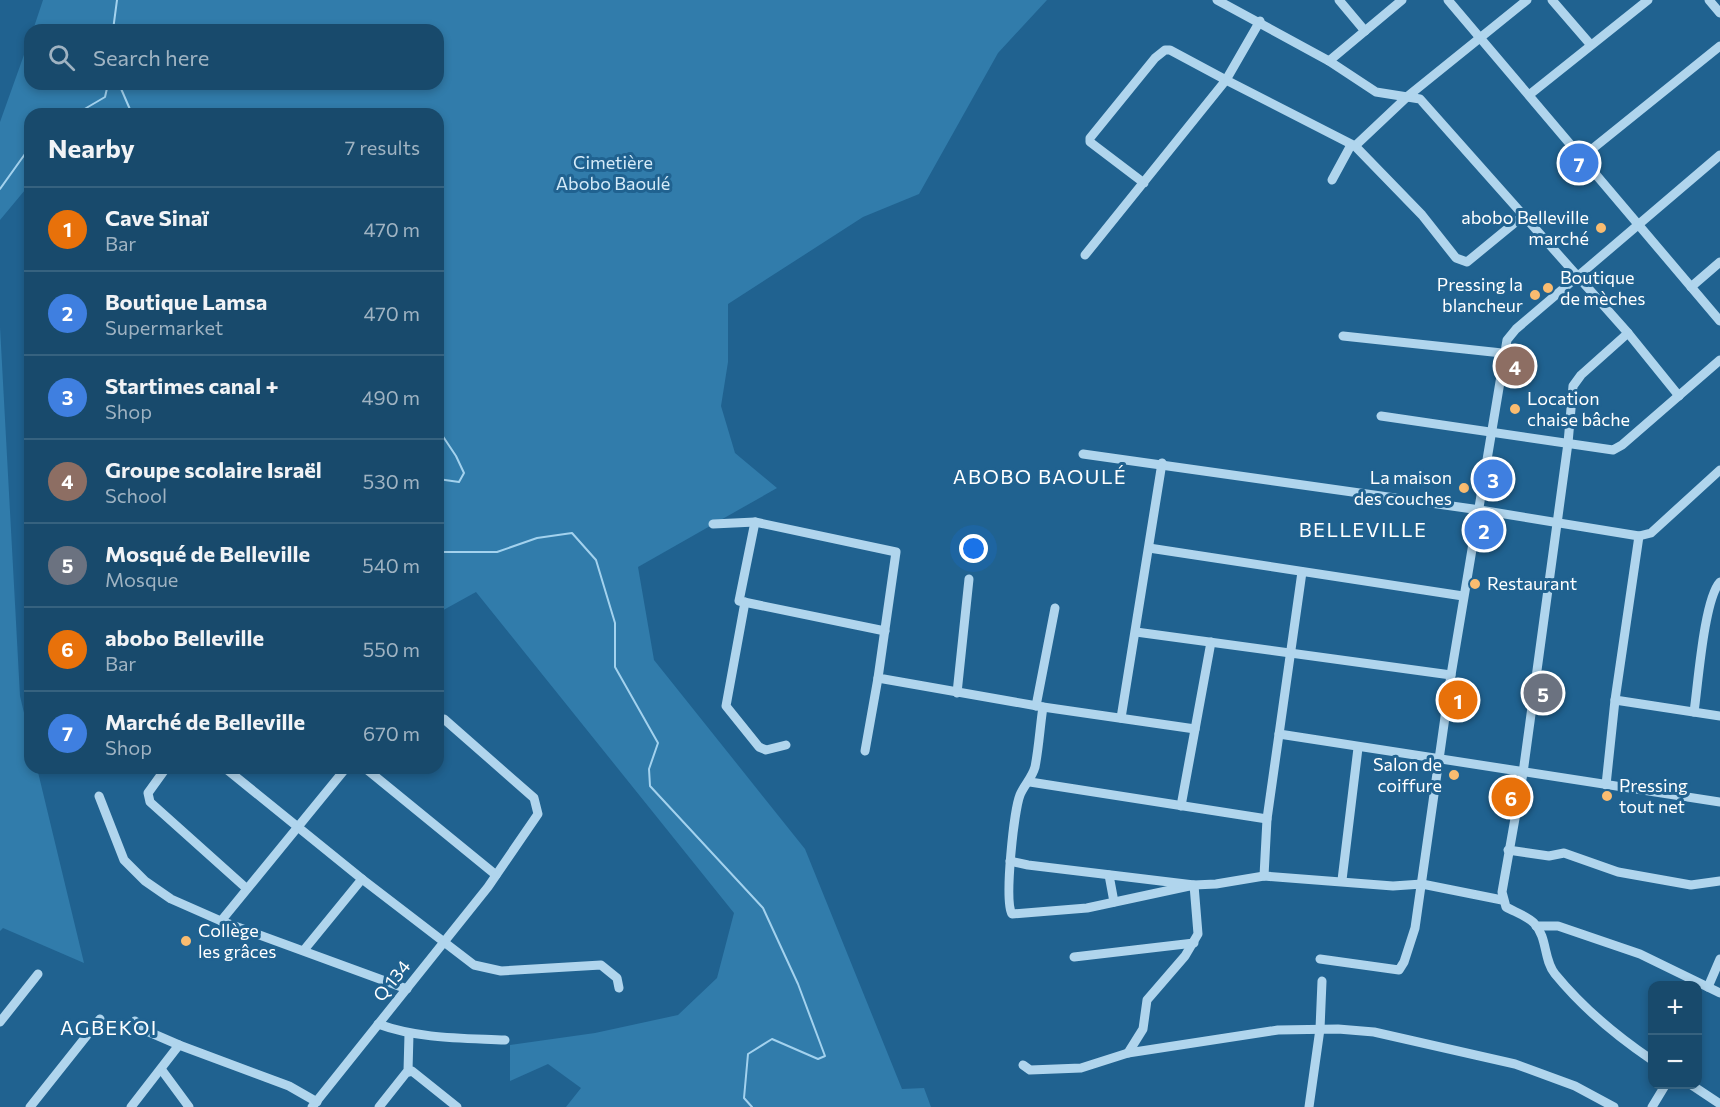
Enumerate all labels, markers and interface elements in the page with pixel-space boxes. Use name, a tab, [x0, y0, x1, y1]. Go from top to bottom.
search box	[24, 24, 444, 90]
icon: search	[45, 41, 78, 74]
text: Search here	[93, 44, 209, 71]
text: Nearby	[48, 132, 135, 163]
text: 7 results	[345, 135, 420, 159]
pin: 7	[1560, 140, 1598, 186]
park label: Cimetière Abobo Baoulé	[556, 151, 670, 194]
text: Cave Sinaï	[105, 204, 208, 231]
place label: abobo Belleville marché	[1461, 206, 1589, 249]
text: 1	[63, 217, 72, 241]
text: 470 m	[364, 217, 420, 241]
marker: abobo Belleville marché	[1594, 221, 1608, 235]
text: Bar	[105, 231, 136, 255]
place label: Boutique de mèches	[1560, 266, 1645, 309]
place label: Pressing la blancheur	[1437, 273, 1523, 316]
marker: Boutique de mèches	[1541, 281, 1555, 295]
text: Boutique Lamsa	[105, 288, 267, 315]
marker: Pressing la blancheur	[1528, 288, 1542, 302]
text: 2	[62, 301, 73, 325]
text: 470 m	[364, 301, 420, 325]
text: Supermarket	[105, 315, 223, 339]
pin: 4	[1496, 344, 1534, 388]
text: Startimes canal +	[105, 372, 279, 399]
text: 3	[62, 385, 73, 409]
text: 490 m	[362, 385, 420, 409]
place label: Location chaise bâche	[1527, 387, 1630, 430]
text: Shop	[105, 399, 152, 423]
marker: Location chaise bâche	[1508, 402, 1522, 416]
text: Groupe scolaire Israël	[105, 456, 322, 483]
pin: 3	[1474, 456, 1512, 502]
district label: ABOBO BAOULÉ	[953, 464, 1127, 488]
place label: La maison des couches	[1354, 466, 1452, 509]
text: 4	[61, 469, 74, 493]
text: 530 m	[363, 469, 420, 493]
marker: La maison des couches	[1457, 481, 1471, 495]
text: School	[105, 483, 167, 507]
pin: 2	[1464, 508, 1504, 552]
district label: BELLEVILLE	[1299, 517, 1427, 541]
your location	[959, 534, 988, 563]
text: Mosqué de Belleville	[105, 540, 310, 567]
text: 5	[62, 553, 73, 577]
text: 540 m	[362, 553, 420, 577]
text: Mosque	[105, 567, 178, 591]
place label: Restaurant	[1487, 572, 1577, 594]
marker: Restaurant	[1468, 577, 1482, 591]
text: abobo Belleville	[105, 624, 264, 651]
text: 6	[61, 637, 74, 661]
text: 550 m	[363, 637, 420, 661]
text: Bar	[105, 651, 136, 675]
pin: 5	[1524, 670, 1562, 716]
pin: 1	[1438, 678, 1478, 722]
text: Marché de Belleville	[105, 708, 305, 735]
text: 7	[62, 721, 73, 745]
text: 670 m	[363, 721, 420, 745]
text: Shop	[105, 735, 152, 759]
place label: Salon de coiffure	[1373, 753, 1442, 796]
marker: Salon de coiffure	[1447, 768, 1461, 782]
pin: 6	[1492, 774, 1530, 820]
place label: Pressing tout net	[1619, 774, 1688, 817]
marker: Pressing tout net	[1600, 789, 1614, 803]
place label: Collège les grâces	[198, 919, 276, 962]
marker: Collège les grâces	[179, 934, 193, 948]
street label: Q 134	[368, 955, 415, 1006]
map controls	[1648, 981, 1702, 1089]
button: +	[1648, 981, 1702, 1035]
district label: AGBEKOI	[60, 1015, 158, 1039]
button: −	[1648, 1035, 1702, 1089]

